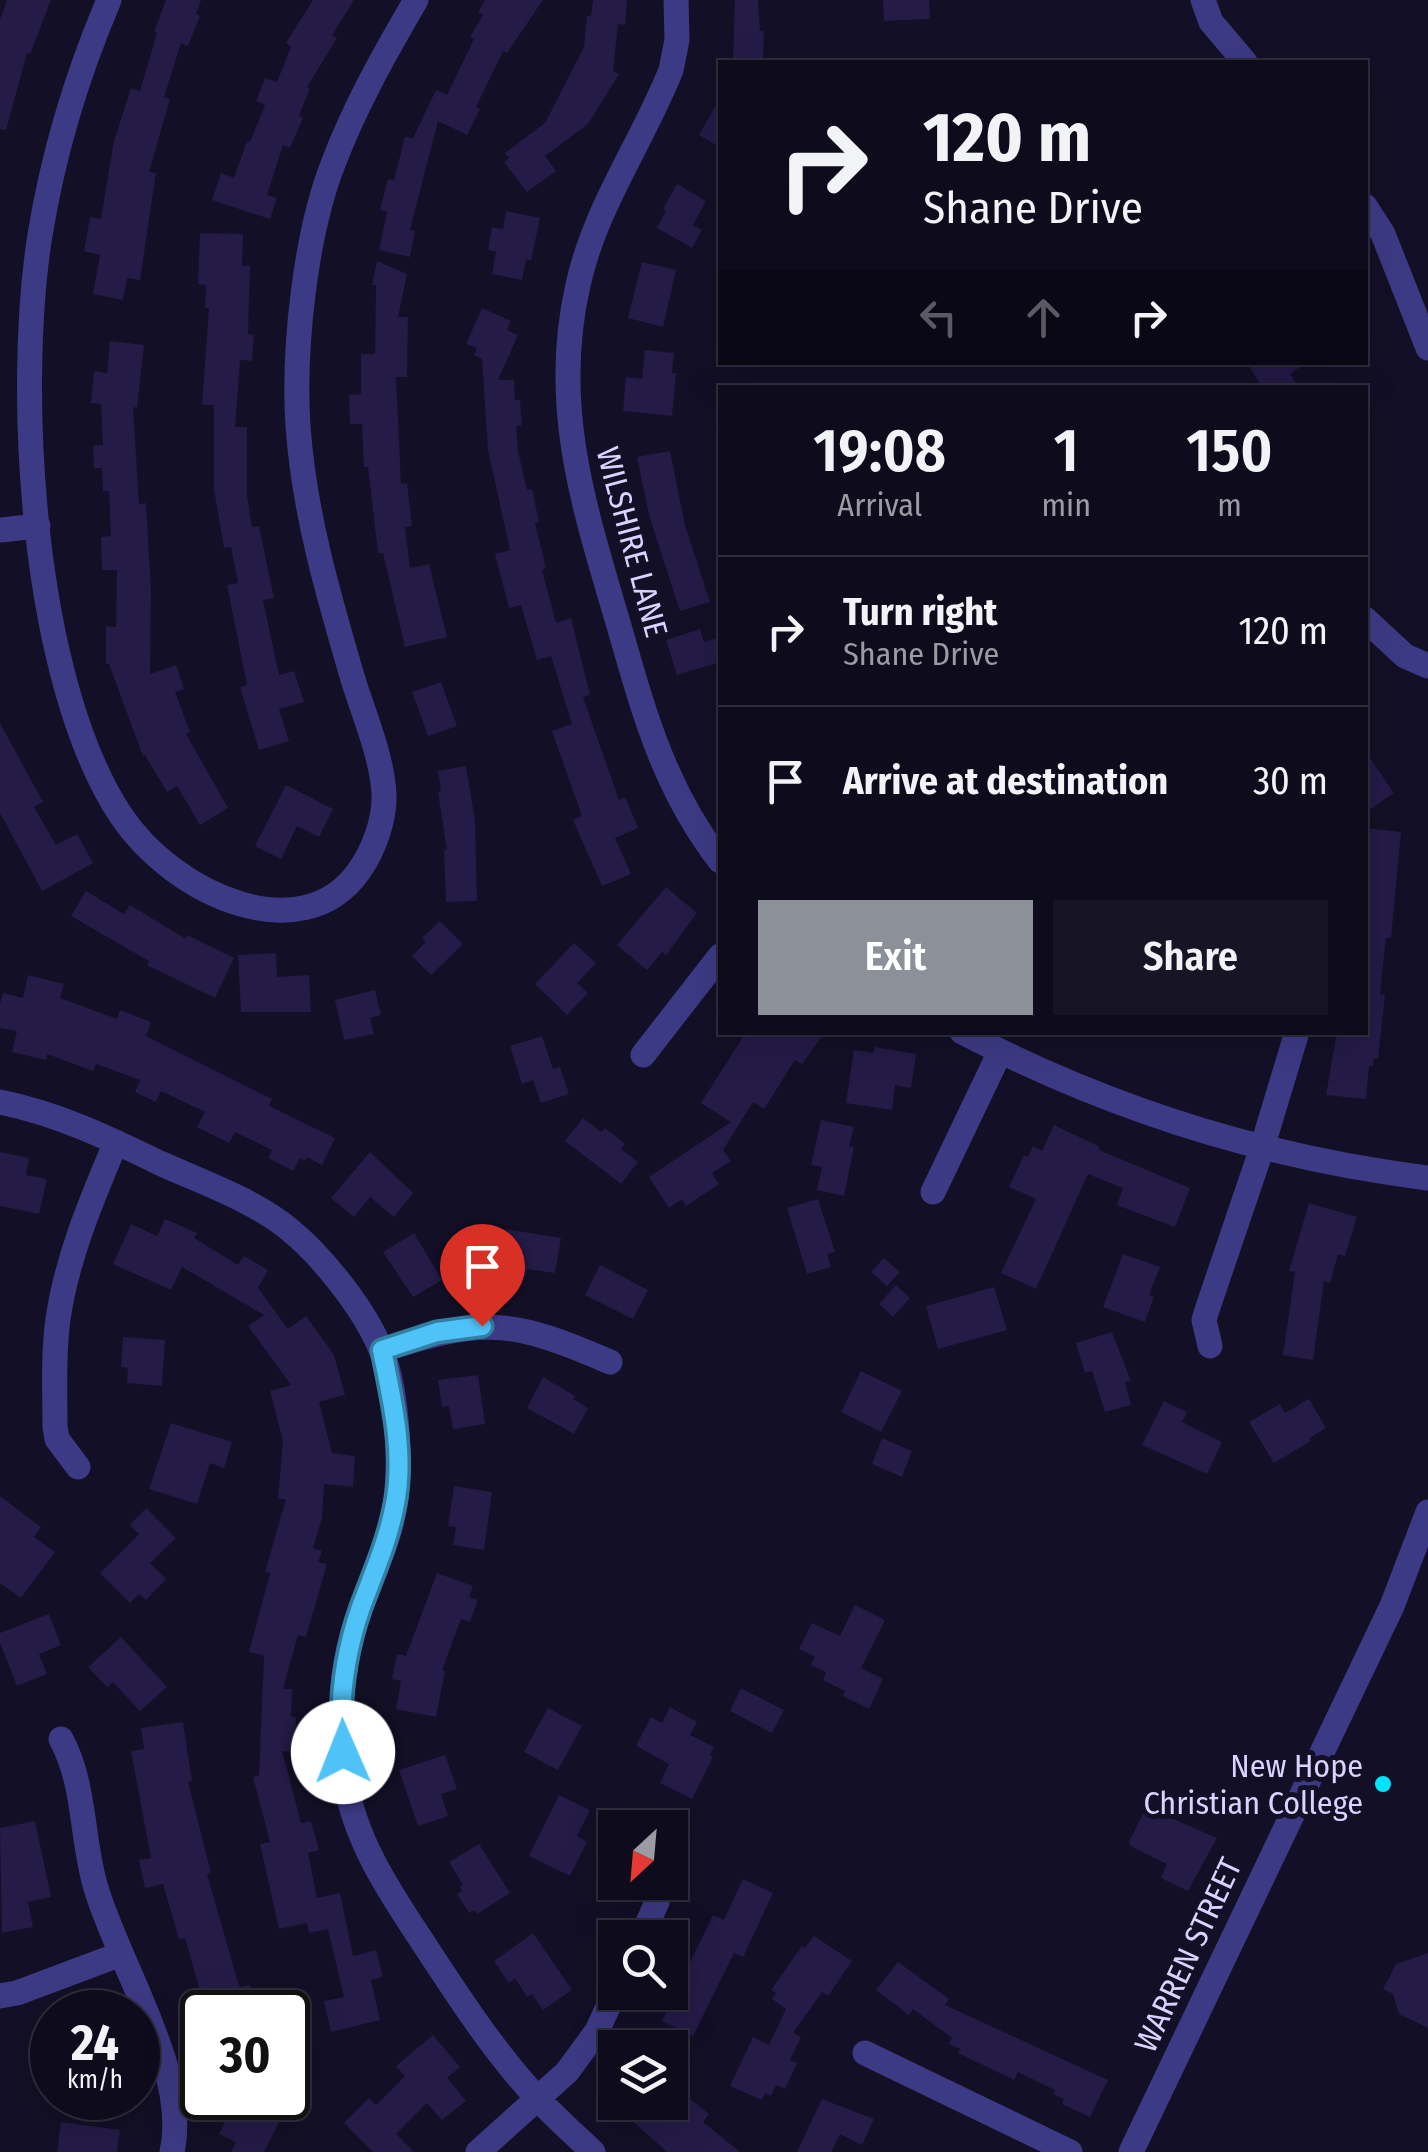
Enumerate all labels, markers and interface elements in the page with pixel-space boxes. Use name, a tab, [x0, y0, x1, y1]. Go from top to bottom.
text: 120 m	[923, 96, 1091, 180]
icon: right	[758, 100, 888, 230]
text: Shane Drive	[923, 181, 1143, 235]
icon: left	[911, 290, 966, 345]
icon: ahead	[1016, 290, 1071, 345]
icon: right	[1121, 290, 1176, 345]
text: 19:08	[813, 415, 946, 487]
text: 1	[1054, 415, 1079, 487]
text: 150	[1186, 415, 1273, 487]
street label: WILSHIRE LANE	[588, 443, 676, 641]
text: Arrival	[837, 486, 922, 524]
text: min	[1041, 486, 1091, 524]
text: m	[1217, 486, 1242, 524]
text: Turn right	[843, 589, 997, 635]
icon: right	[758, 604, 813, 659]
text: 120 m	[1238, 608, 1328, 654]
text: Shane Drive	[843, 635, 999, 673]
icon: arrive	[758, 754, 813, 809]
text: Arrive at destination	[843, 758, 1168, 804]
text: 30 m	[1253, 758, 1328, 804]
button: Exit	[758, 900, 1033, 1015]
button: Share	[1053, 900, 1328, 1015]
pin	[440, 1224, 525, 1327]
icon: arrive	[455, 1239, 510, 1294]
position arrow	[291, 1700, 395, 1804]
place label: New Hope Christian College	[1143, 1747, 1363, 1822]
marker: New Hope Christian College	[1372, 1773, 1394, 1795]
north arrow	[598, 1810, 688, 1900]
map controls	[598, 1810, 688, 2120]
street label: WARREN STREET	[1126, 1852, 1250, 2058]
button: search	[598, 1920, 688, 2010]
speed limit sign: 30	[180, 1990, 310, 2120]
text: 24	[71, 2013, 119, 2073]
button: layers	[598, 2030, 688, 2120]
text: km/h	[67, 2065, 123, 2095]

